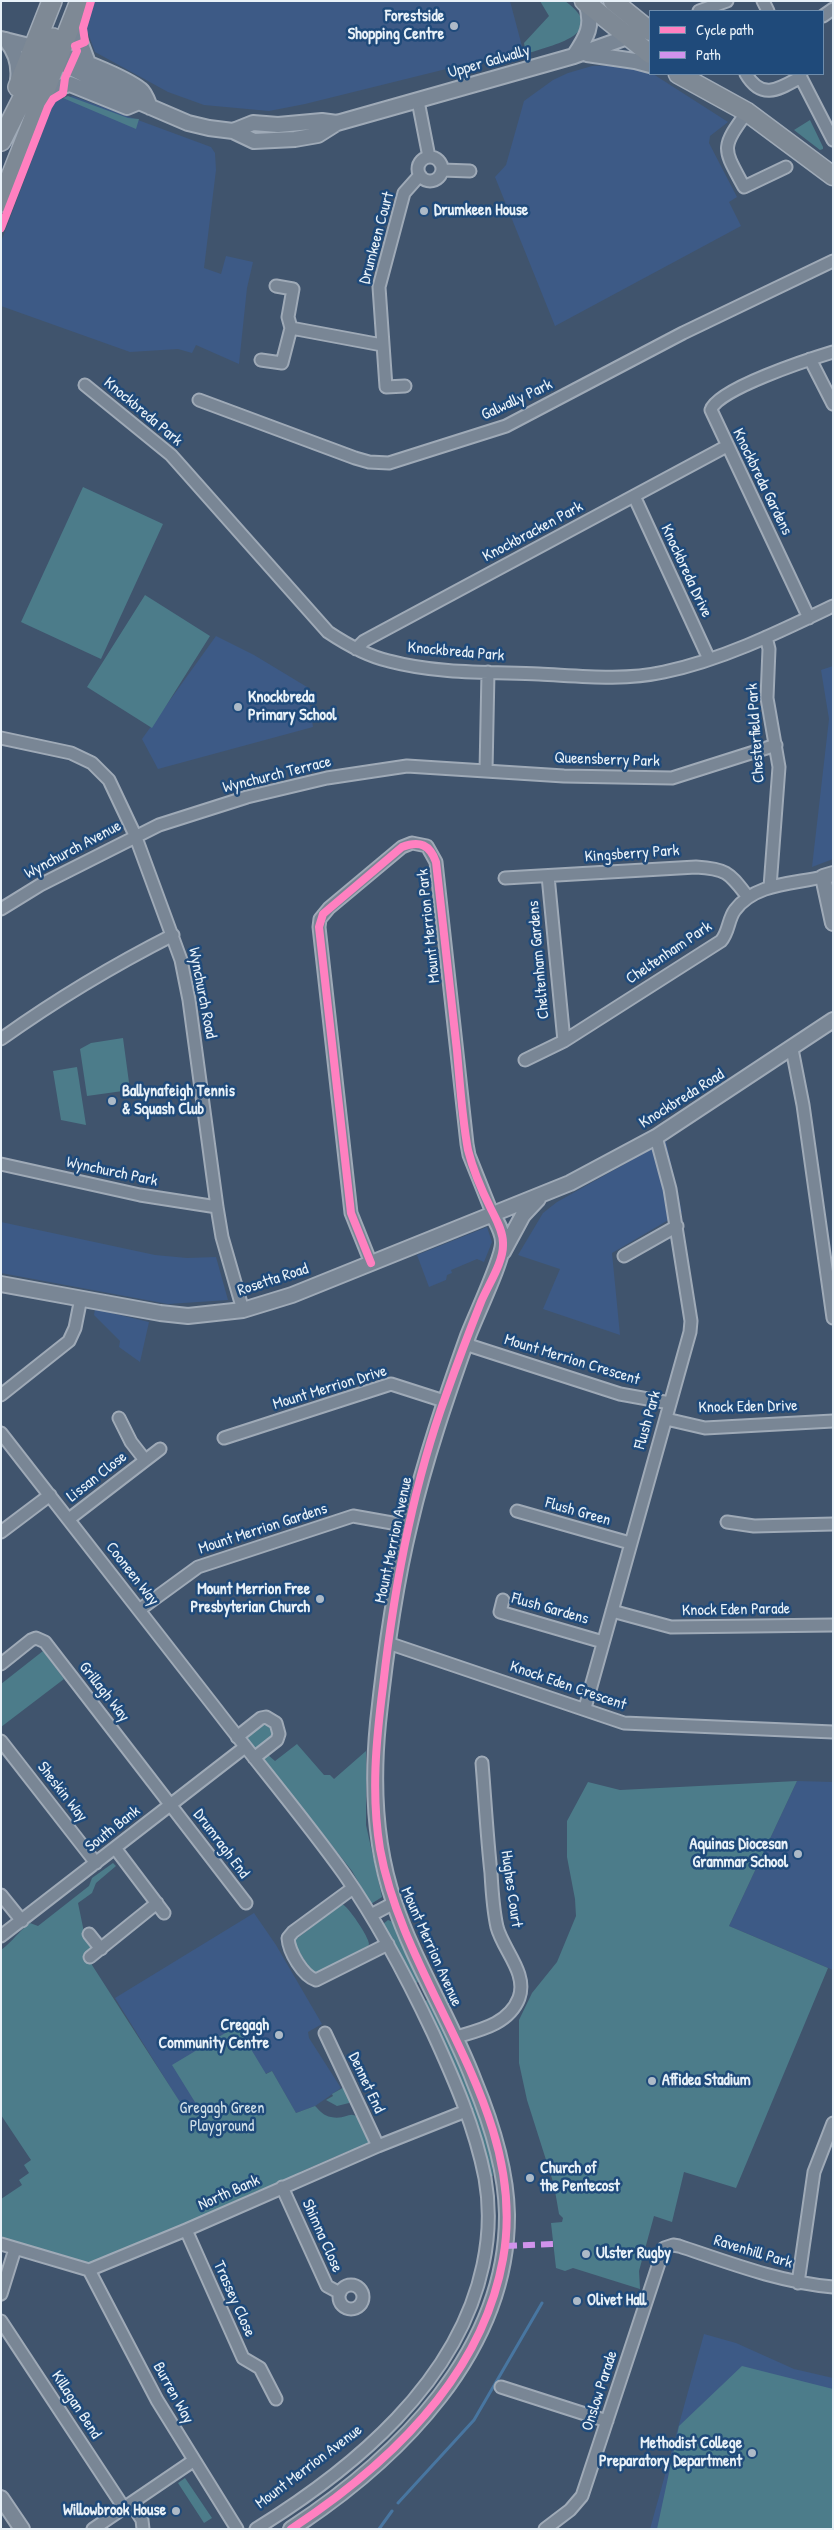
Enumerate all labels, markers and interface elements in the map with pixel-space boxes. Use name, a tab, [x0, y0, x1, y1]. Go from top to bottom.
place label: Forestside Shopping Centre	[348, 7, 444, 45]
legend	[649, 10, 824, 75]
text: Cycle path	[696, 19, 754, 40]
marker: Forestside Shopping Centre	[448, 20, 460, 32]
street label: Upper Galwally	[446, 41, 532, 83]
text: Path	[696, 44, 721, 65]
street label: Drumkeen Court	[355, 190, 399, 286]
place label: Drumkeen House	[434, 201, 528, 221]
marker: Drumkeen House	[418, 205, 430, 217]
street label: Knockbreda Park	[100, 373, 186, 451]
street label: Galwally Park	[479, 375, 555, 425]
street label: Knockbreda Gardens	[728, 426, 796, 538]
street label: Knockbracken Park	[480, 498, 586, 566]
street label: Knockbreda Drive	[656, 521, 716, 621]
street label: Knockbreda Park	[407, 638, 505, 666]
street label: Chesterfield Park	[743, 683, 769, 783]
place label: Knockbreda Primary School	[248, 688, 337, 726]
marker: Knockbreda Primary School	[232, 701, 244, 713]
street label: Queensberry Park	[554, 749, 660, 771]
street label: Wynchurch Terrace	[221, 752, 333, 798]
street label: Wynchurch Avenue	[21, 817, 125, 883]
street label: Kingsberry Park	[584, 841, 680, 867]
street label: Mount Merrion Park	[413, 868, 445, 984]
street label: Cheltenham Gardens	[524, 900, 554, 1020]
street label: Cheltenham Park	[622, 917, 716, 989]
street label: Wynchurch Road	[184, 946, 220, 1040]
street label: Knockbreda Road	[636, 1065, 728, 1133]
place label: Ballynafeigh Tennis & Squash Club	[122, 1082, 235, 1120]
marker: Ballynafeigh Tennis & Squash Club	[106, 1095, 118, 1107]
street label: Wynchurch Park	[65, 1153, 159, 1191]
street label: Rosetta Road	[235, 1260, 311, 1300]
street label: Mount Merrion Crescent	[502, 1330, 642, 1390]
street label: Mount Merrion Drive	[271, 1362, 389, 1414]
street label: Flush Park	[631, 1389, 665, 1451]
street label: Knock Eden Drive	[698, 1397, 798, 1417]
street label: Lissan Close	[63, 1448, 131, 1506]
street label: Mount Merrion Avenue	[371, 1475, 417, 1605]
street label: Flush Green	[543, 1494, 613, 1530]
street label: Mount Merrion Gardens	[196, 1499, 330, 1559]
street label: Cooneen Way	[101, 1538, 163, 1610]
place label: Mount Merrion Free Presbyterian Church	[190, 1580, 310, 1618]
street label: Flush Gardens	[509, 1589, 591, 1629]
marker: Mount Merrion Free Presbyterian Church	[314, 1593, 326, 1605]
street label: Knock Eden Parade	[682, 1599, 790, 1621]
street label: Knock Eden Crescent	[507, 1657, 629, 1715]
street label: Grillagh Way	[75, 1658, 133, 1726]
street label: Sheskin Way	[33, 1758, 91, 1826]
street label: South Bank	[82, 1802, 144, 1856]
street label: Drumragh End	[189, 1806, 253, 1882]
place label: Aquinas Diocesan Grammar School	[690, 1835, 788, 1873]
marker: Aquinas Diocesan Grammar School	[792, 1848, 804, 1860]
street label: Hughes Court	[496, 1849, 526, 1929]
street label: Mount Merrion Avenue	[396, 1884, 466, 2010]
place label: Cregagh Community Centre	[158, 2016, 269, 2054]
marker: Cregagh Community Centre	[273, 2029, 285, 2041]
street label: Dennet End	[344, 2050, 388, 2116]
place label: Affidea Stadium	[662, 2071, 751, 2091]
marker: Affidea Stadium	[646, 2075, 658, 2087]
park label: Gregagh Green Playground	[180, 2099, 264, 2137]
place label: Church of the Pentecost	[540, 2159, 620, 2197]
street label: North Bank	[195, 2171, 263, 2215]
marker: Church of the Pentecost	[524, 2172, 536, 2184]
street label: Shimna Close	[297, 2197, 347, 2275]
street label: Ravenhill Park	[711, 2231, 795, 2273]
place label: Ulster Rugby	[596, 2244, 671, 2264]
marker: Ulster Rugby	[580, 2248, 592, 2260]
street label: Trassey Close	[209, 2258, 259, 2340]
place label: Olivet Hall	[587, 2291, 646, 2311]
marker: Olivet Hall	[571, 2295, 583, 2307]
street label: Onslow Parade	[578, 2349, 622, 2433]
street label: Burren Way	[148, 2359, 198, 2427]
street label: Killagan Bend	[47, 2367, 105, 2443]
street label: Mount Merrion Avenue	[252, 2421, 366, 2513]
place label: Methodist College Preparatory Department	[599, 2434, 742, 2472]
marker: Methodist College Preparatory Department	[746, 2447, 758, 2459]
place label: Willowbrook House	[63, 2501, 166, 2521]
marker: Willowbrook House	[170, 2505, 182, 2517]

